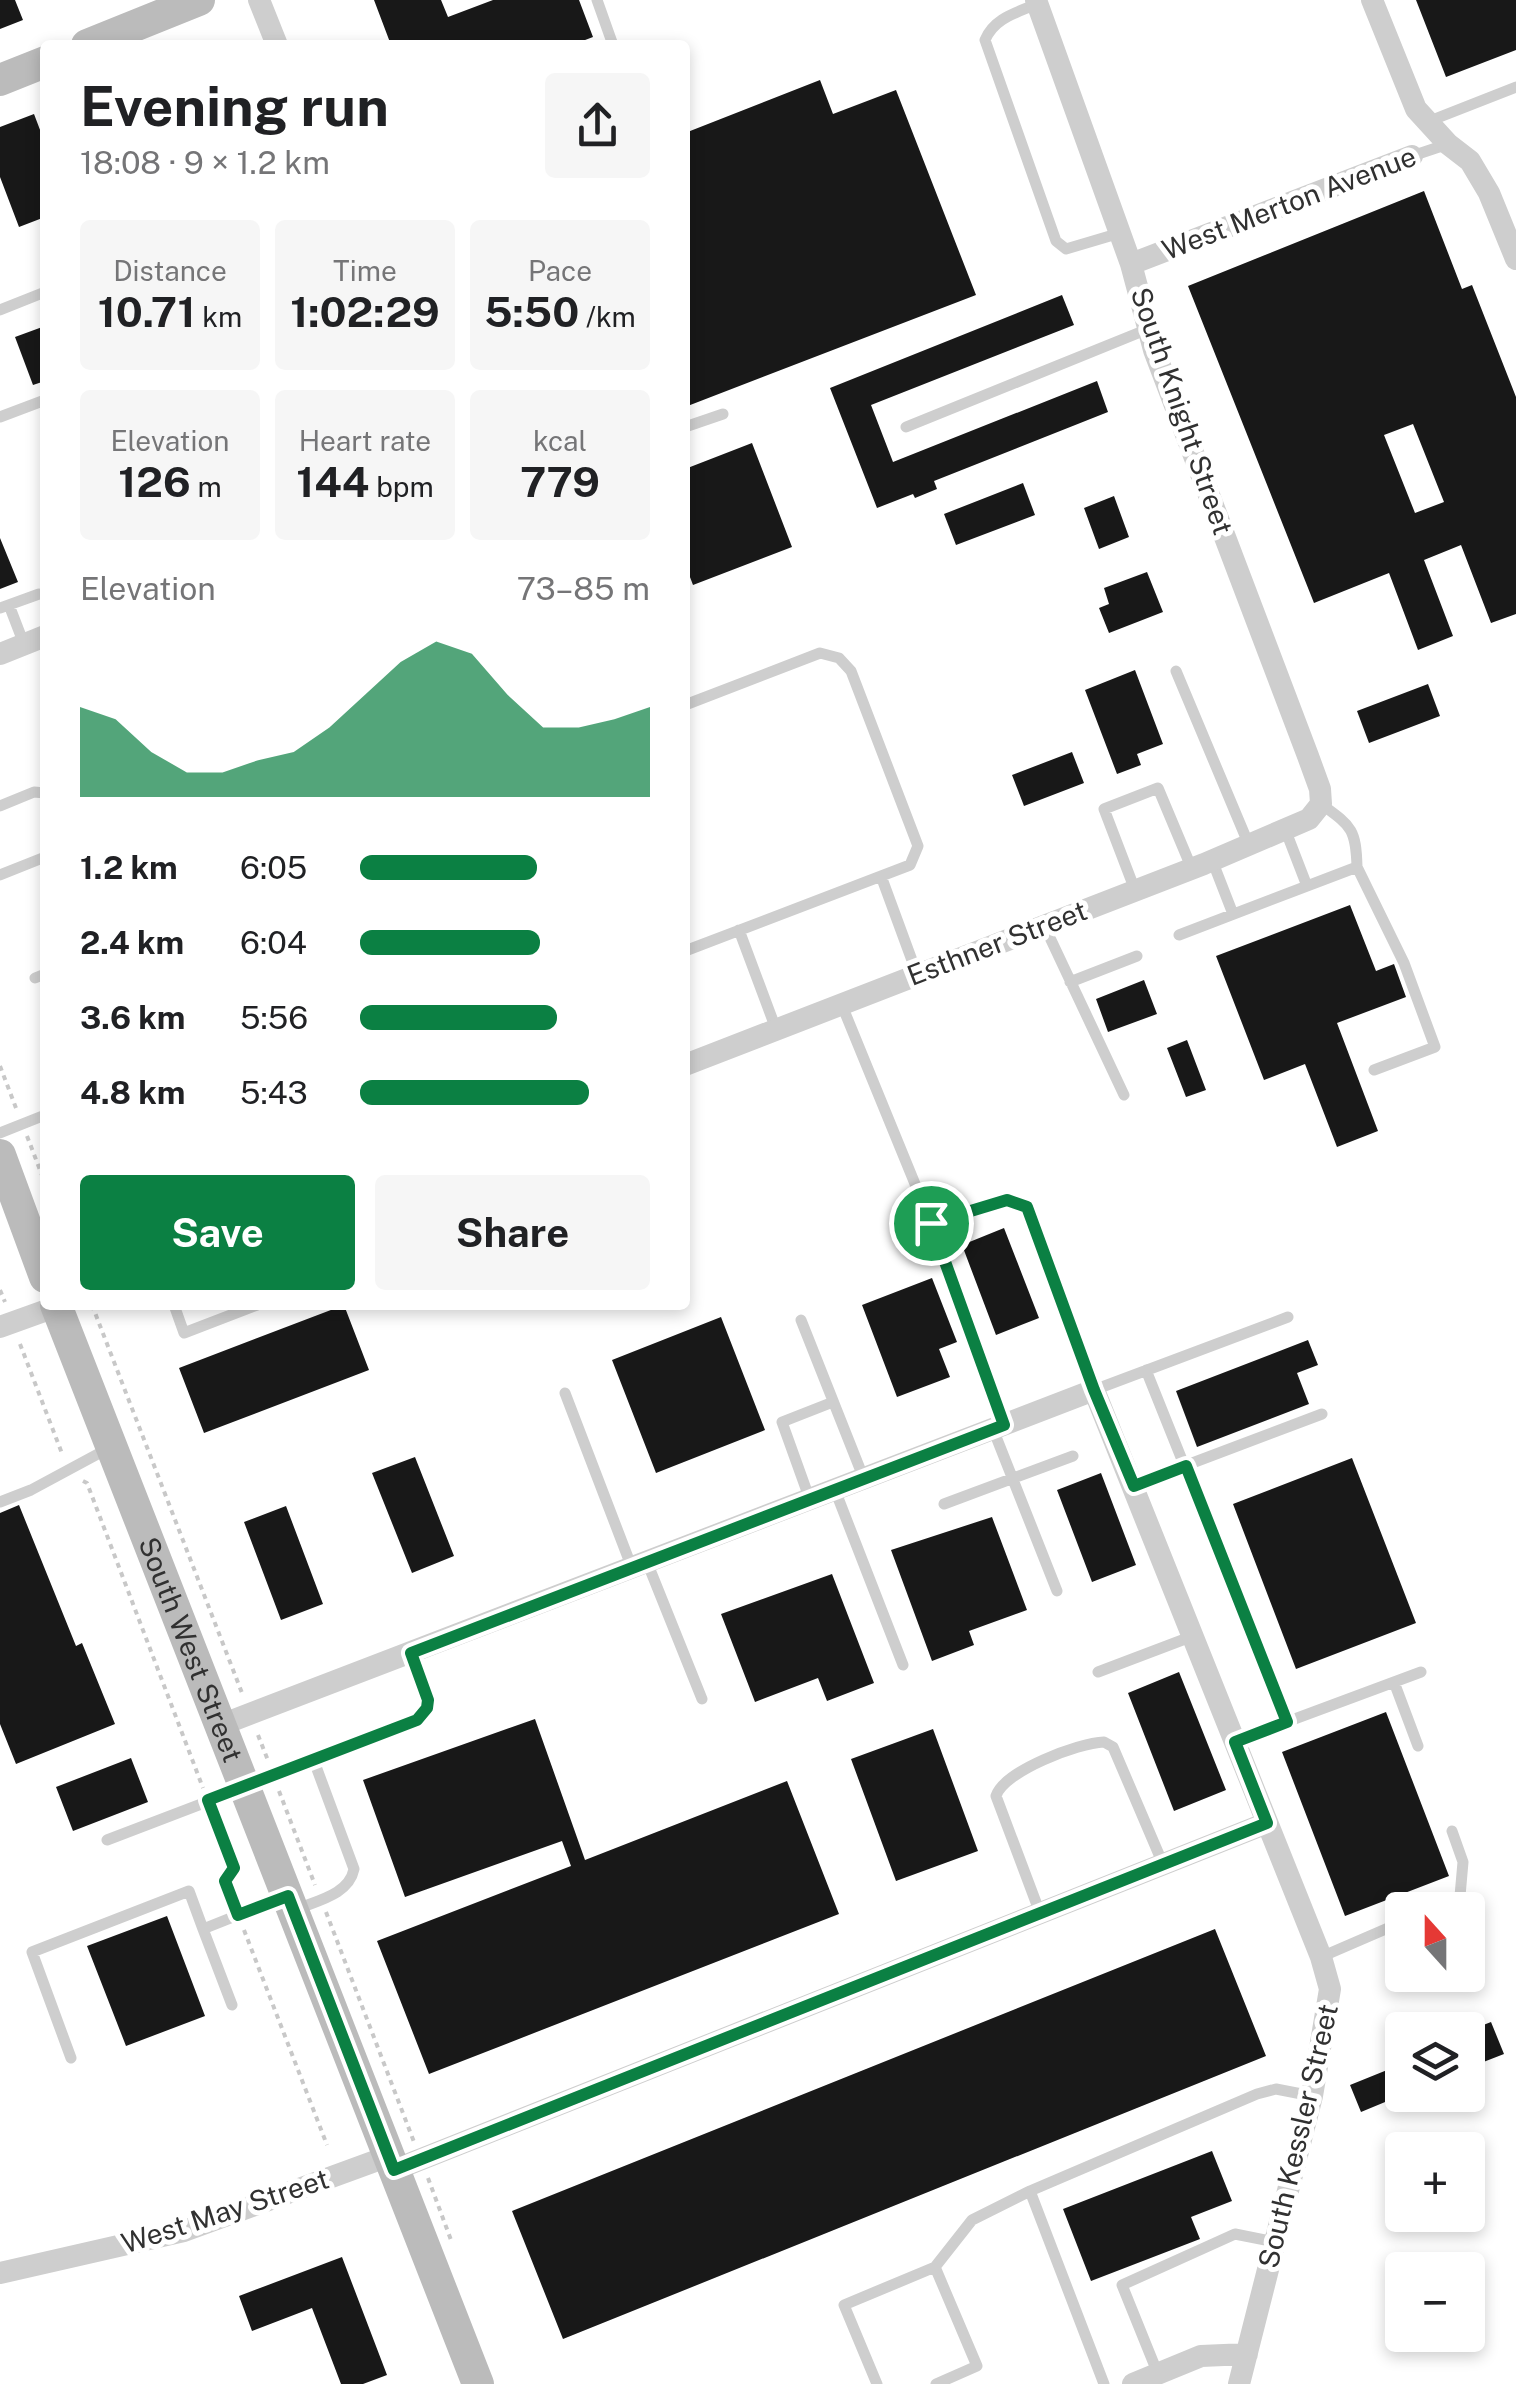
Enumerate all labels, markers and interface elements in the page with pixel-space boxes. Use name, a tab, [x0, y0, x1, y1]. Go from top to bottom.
button: share	[545, 73, 650, 178]
text: Evening run	[80, 74, 389, 138]
street label: West Merton Avenue	[1157, 139, 1420, 266]
text: 18:08 · 9 × 1.2 km	[80, 144, 330, 181]
text: Distance	[113, 254, 227, 287]
text: Time	[333, 254, 397, 287]
text: Pace	[528, 254, 592, 287]
street label: South Knight Street	[1125, 283, 1240, 539]
text: 10.71	[98, 287, 195, 336]
text: 1:02:29	[290, 287, 440, 336]
text: 5:50	[484, 287, 579, 336]
text: km	[195, 300, 242, 333]
text: /km	[579, 300, 636, 333]
text: Elevation	[111, 424, 229, 457]
text: Heart rate	[299, 424, 431, 457]
text: kcal	[533, 424, 587, 457]
text: 126	[118, 457, 191, 506]
text: 144	[296, 457, 369, 506]
text: 779	[520, 457, 600, 506]
text: m	[191, 470, 222, 503]
text: bpm	[369, 470, 434, 503]
text: Elevation	[80, 570, 216, 607]
text: 73–85 m	[517, 570, 650, 607]
text: 1.2 km	[80, 849, 178, 886]
text: 6:05	[240, 849, 307, 886]
street label: Esthner Street	[902, 893, 1091, 992]
text: 2.4 km	[80, 924, 184, 961]
text: 6:04	[240, 924, 307, 961]
text: 3.6 km	[80, 999, 185, 1036]
text: 5:56	[240, 999, 308, 1036]
text: 4.8 km	[80, 1074, 186, 1111]
text: 5:43	[240, 1074, 308, 1111]
button: Save	[80, 1175, 355, 1290]
button: Share	[375, 1175, 650, 1290]
pin	[889, 1181, 974, 1266]
icon: arrive	[904, 1196, 959, 1251]
street label: South West Street	[132, 1532, 250, 1767]
north arrow	[1385, 1892, 1485, 1992]
map controls	[1385, 1892, 1485, 2352]
street label: South Kessler Street	[1251, 2001, 1344, 2271]
button: layers	[1385, 2012, 1485, 2112]
button: +	[1385, 2132, 1485, 2232]
street label: West May Street	[117, 2161, 333, 2260]
button: −	[1385, 2252, 1485, 2352]

